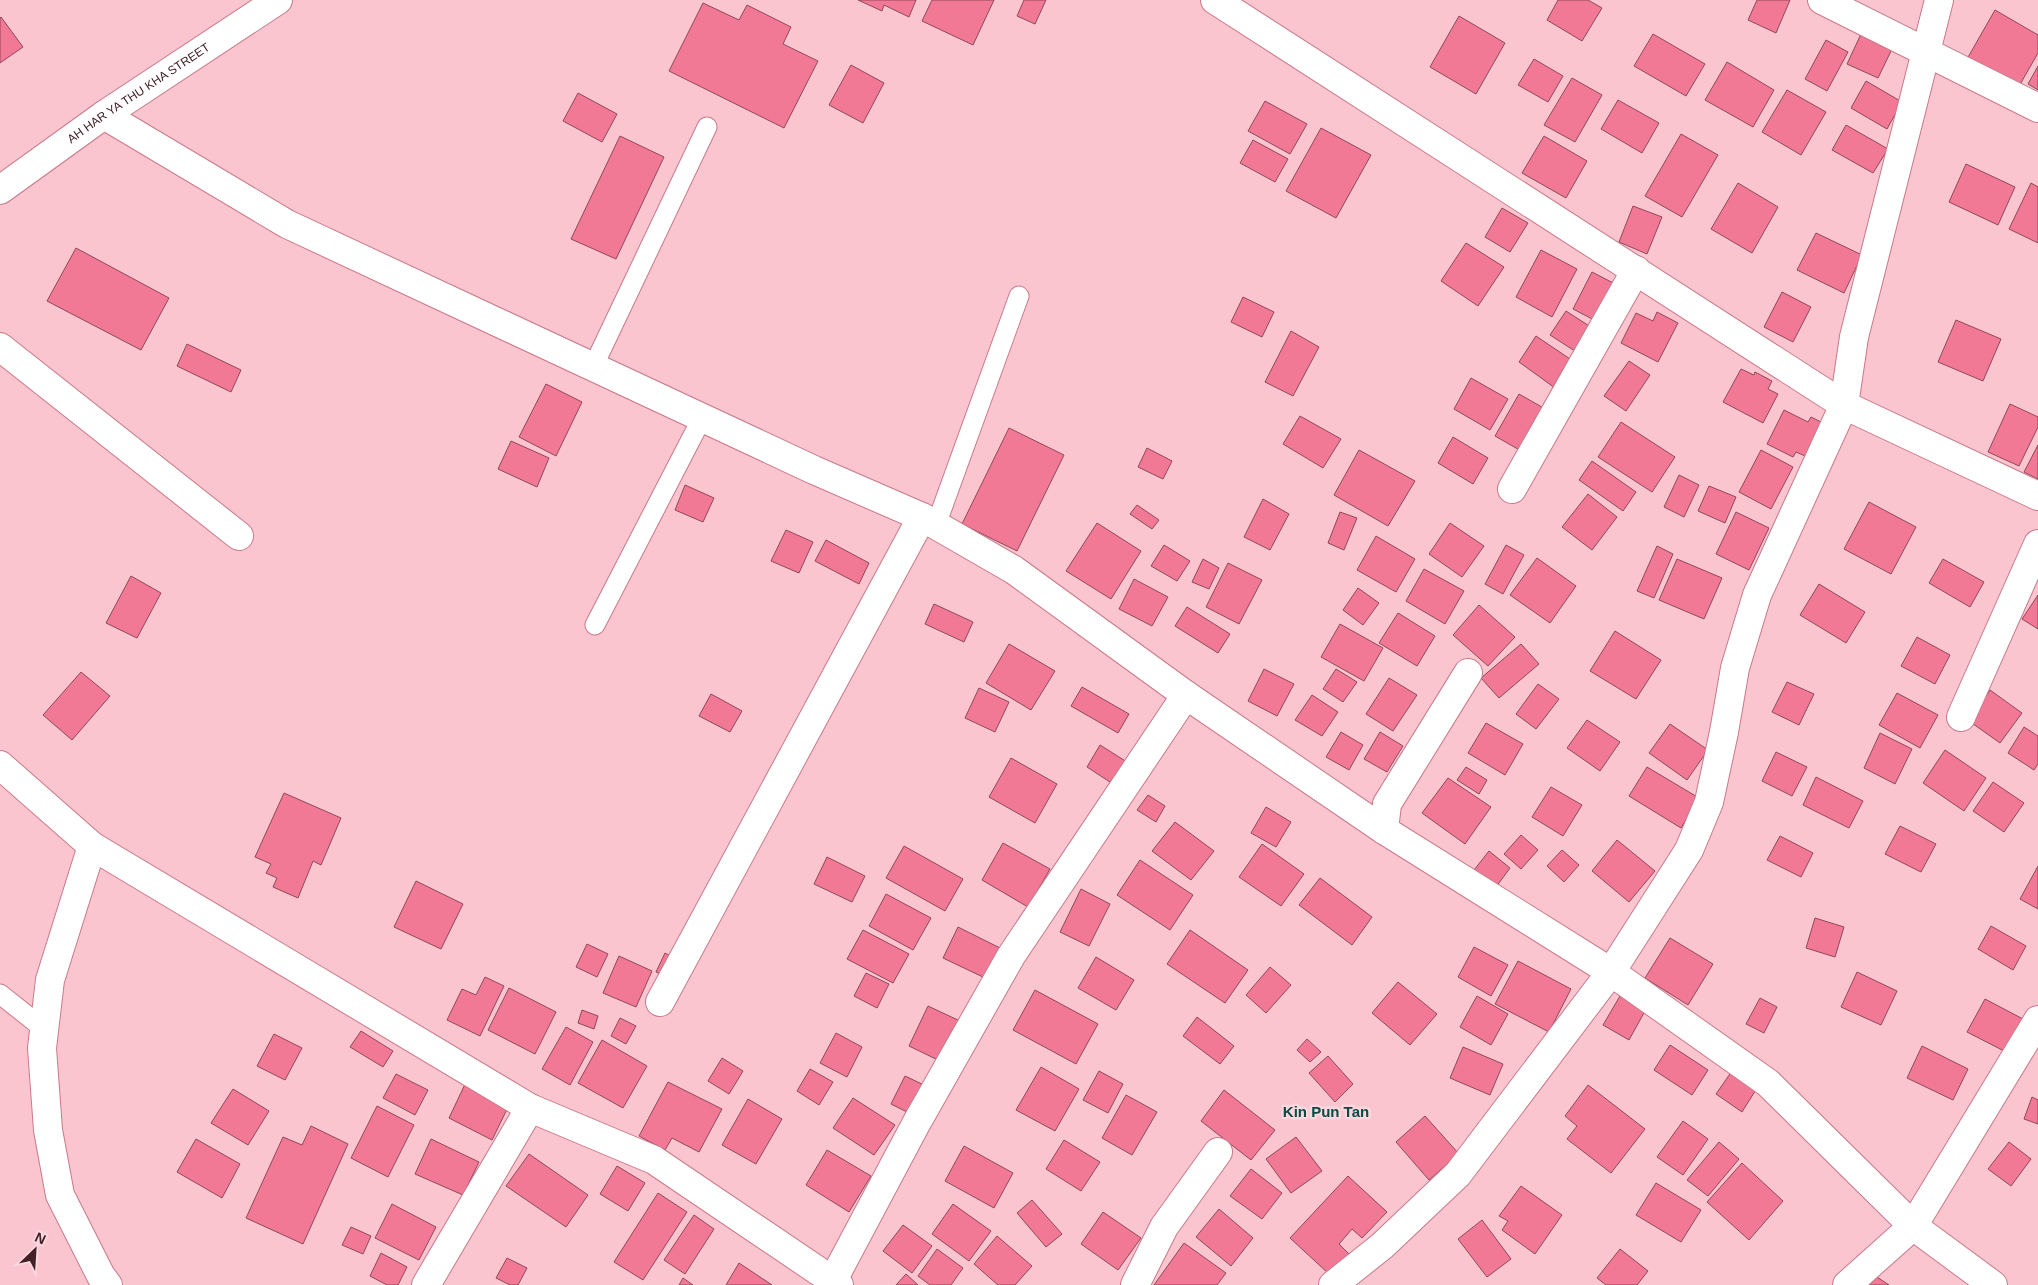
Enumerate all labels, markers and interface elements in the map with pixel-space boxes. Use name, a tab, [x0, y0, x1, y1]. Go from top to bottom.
street label: AH HAR YA THU KHA STREET	[64, 40, 213, 146]
district label: Kin Pun Tan	[1283, 1103, 1369, 1120]
north arrow	[10, 1225, 60, 1275]
text: N	[33, 1229, 48, 1248]

